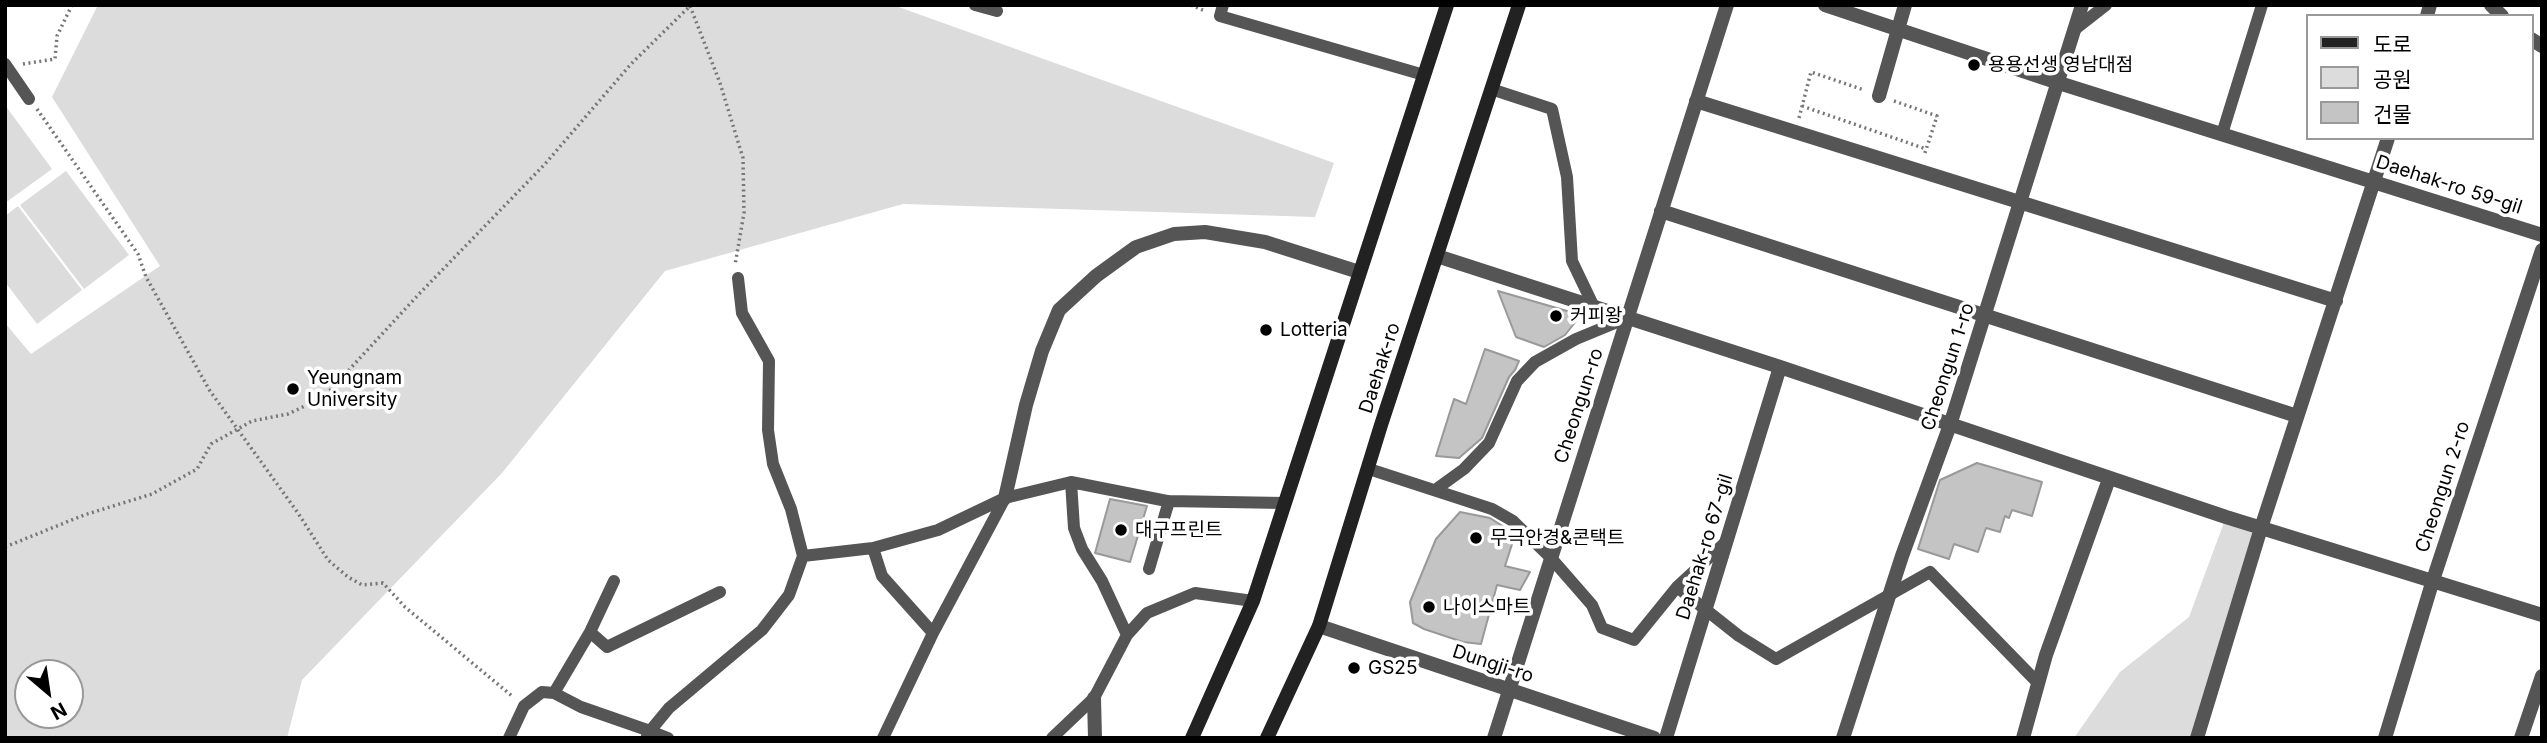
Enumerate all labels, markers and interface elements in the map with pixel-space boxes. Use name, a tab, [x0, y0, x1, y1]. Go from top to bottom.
legend	[2306, 14, 2533, 140]
text: 도로	[2373, 32, 2412, 57]
place label: 용용선생 영남대점	[1988, 54, 2133, 76]
marker: 용용선생 영남대점	[1966, 57, 1982, 73]
text: 공원	[2373, 67, 2412, 92]
text: 건물	[2373, 102, 2412, 127]
street label: Daehak-ro 59-gil	[2373, 151, 2525, 219]
street label: Cheongun 1-ro	[1917, 300, 1979, 434]
place label: 커피왕	[1570, 305, 1622, 327]
marker: 커피왕	[1548, 308, 1564, 324]
place label: Lotteria	[1280, 319, 1348, 341]
street label: Daehak-ro	[1355, 320, 1405, 416]
marker: Lotteria	[1258, 322, 1274, 338]
street label: Cheongun-ro	[1550, 345, 1608, 467]
place label: Yeungnam University	[307, 367, 402, 411]
marker: Yeungnam University	[285, 381, 301, 397]
street label: Cheongun 2-ro	[2411, 418, 2475, 556]
street label: Daehak-ro 67-gil	[1672, 471, 1738, 623]
place label: 대구프린트	[1135, 519, 1222, 541]
marker: 대구프린트	[1113, 522, 1129, 538]
place label: 무극안경&콘택트	[1490, 527, 1625, 549]
marker: 무극안경&콘택트	[1468, 530, 1484, 546]
place label: 나이스마트	[1443, 596, 1530, 618]
marker: 나이스마트	[1421, 599, 1437, 615]
street label: Dungji-ro	[1450, 640, 1536, 688]
place label: GS25	[1368, 657, 1418, 679]
north arrow	[14, 659, 84, 729]
marker: GS25	[1346, 660, 1362, 676]
text: N	[47, 697, 70, 725]

